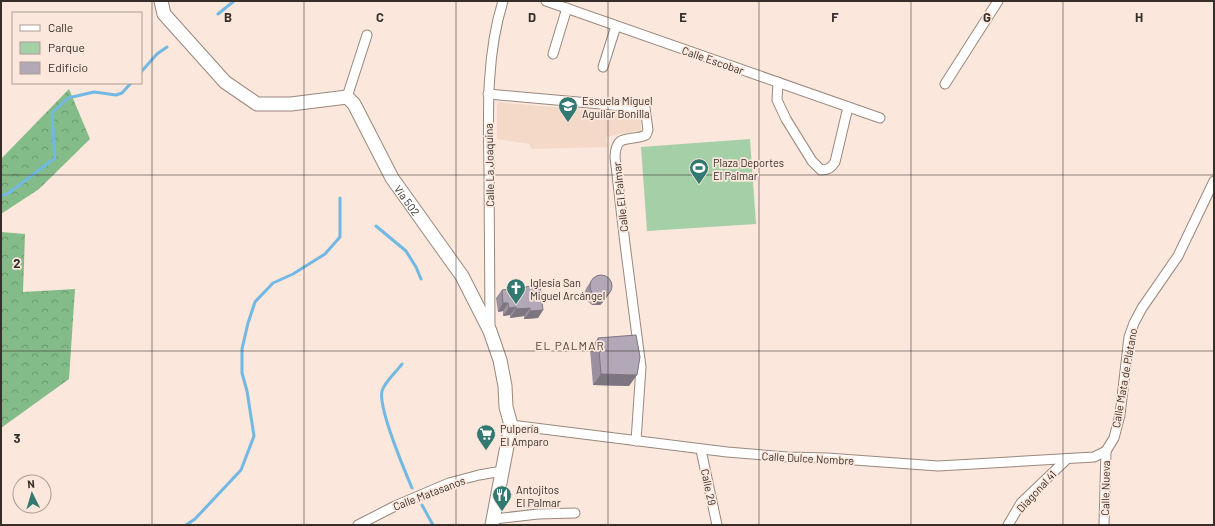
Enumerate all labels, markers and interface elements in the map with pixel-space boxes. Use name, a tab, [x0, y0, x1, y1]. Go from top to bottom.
text: B	[224, 9, 232, 25]
text: C	[376, 9, 384, 25]
text: D	[528, 9, 536, 25]
text: E	[679, 9, 687, 25]
text: F	[831, 9, 839, 25]
text: G	[983, 9, 991, 25]
text: H	[1135, 9, 1143, 25]
legend	[12, 12, 142, 84]
text: Calle	[48, 20, 73, 34]
text: Parque	[48, 40, 85, 54]
street label: Calle Escobar	[680, 43, 746, 77]
text: Edificio	[48, 60, 88, 74]
place label: Escuela Miguel Aguilar Bonilla	[582, 94, 653, 120]
school or university icon: Escuela Miguel Aguilar Bonilla	[557, 95, 579, 123]
street label: Calle La Joaquina	[482, 123, 496, 207]
place label: Plaza Deportes El Palmar	[713, 156, 784, 182]
sports icon: Plaza Deportes El Palmar	[688, 157, 710, 185]
street label: Calle El Palmar	[610, 161, 630, 233]
street label: Vía 502	[392, 182, 423, 218]
text: 2	[13, 255, 21, 271]
place label: Iglesia San Miguel Arcángel	[530, 276, 605, 302]
church icon: Iglesia San Miguel Arcángel	[505, 277, 527, 305]
street label: Calle Mata de Plátano	[1109, 327, 1139, 429]
district label: EL PALMAR	[535, 338, 605, 352]
place label: Pulpería El Amparo	[500, 422, 549, 448]
supermarket icon: Pulpería El Amparo	[475, 423, 497, 451]
text: 3	[13, 430, 21, 446]
street label: Calle Dulce Nombre	[761, 449, 855, 467]
street label: Calle Nueva	[1098, 460, 1112, 516]
street label: Diagonal 41	[1013, 467, 1059, 515]
street label: Calle 29	[699, 468, 719, 507]
street label: Calle Matasanos	[391, 473, 467, 513]
north arrow	[12, 474, 52, 514]
text: N	[27, 477, 35, 490]
place label: Antojitos El Palmar	[516, 483, 561, 509]
restaurant icon: Antojitos El Palmar	[491, 484, 513, 512]

